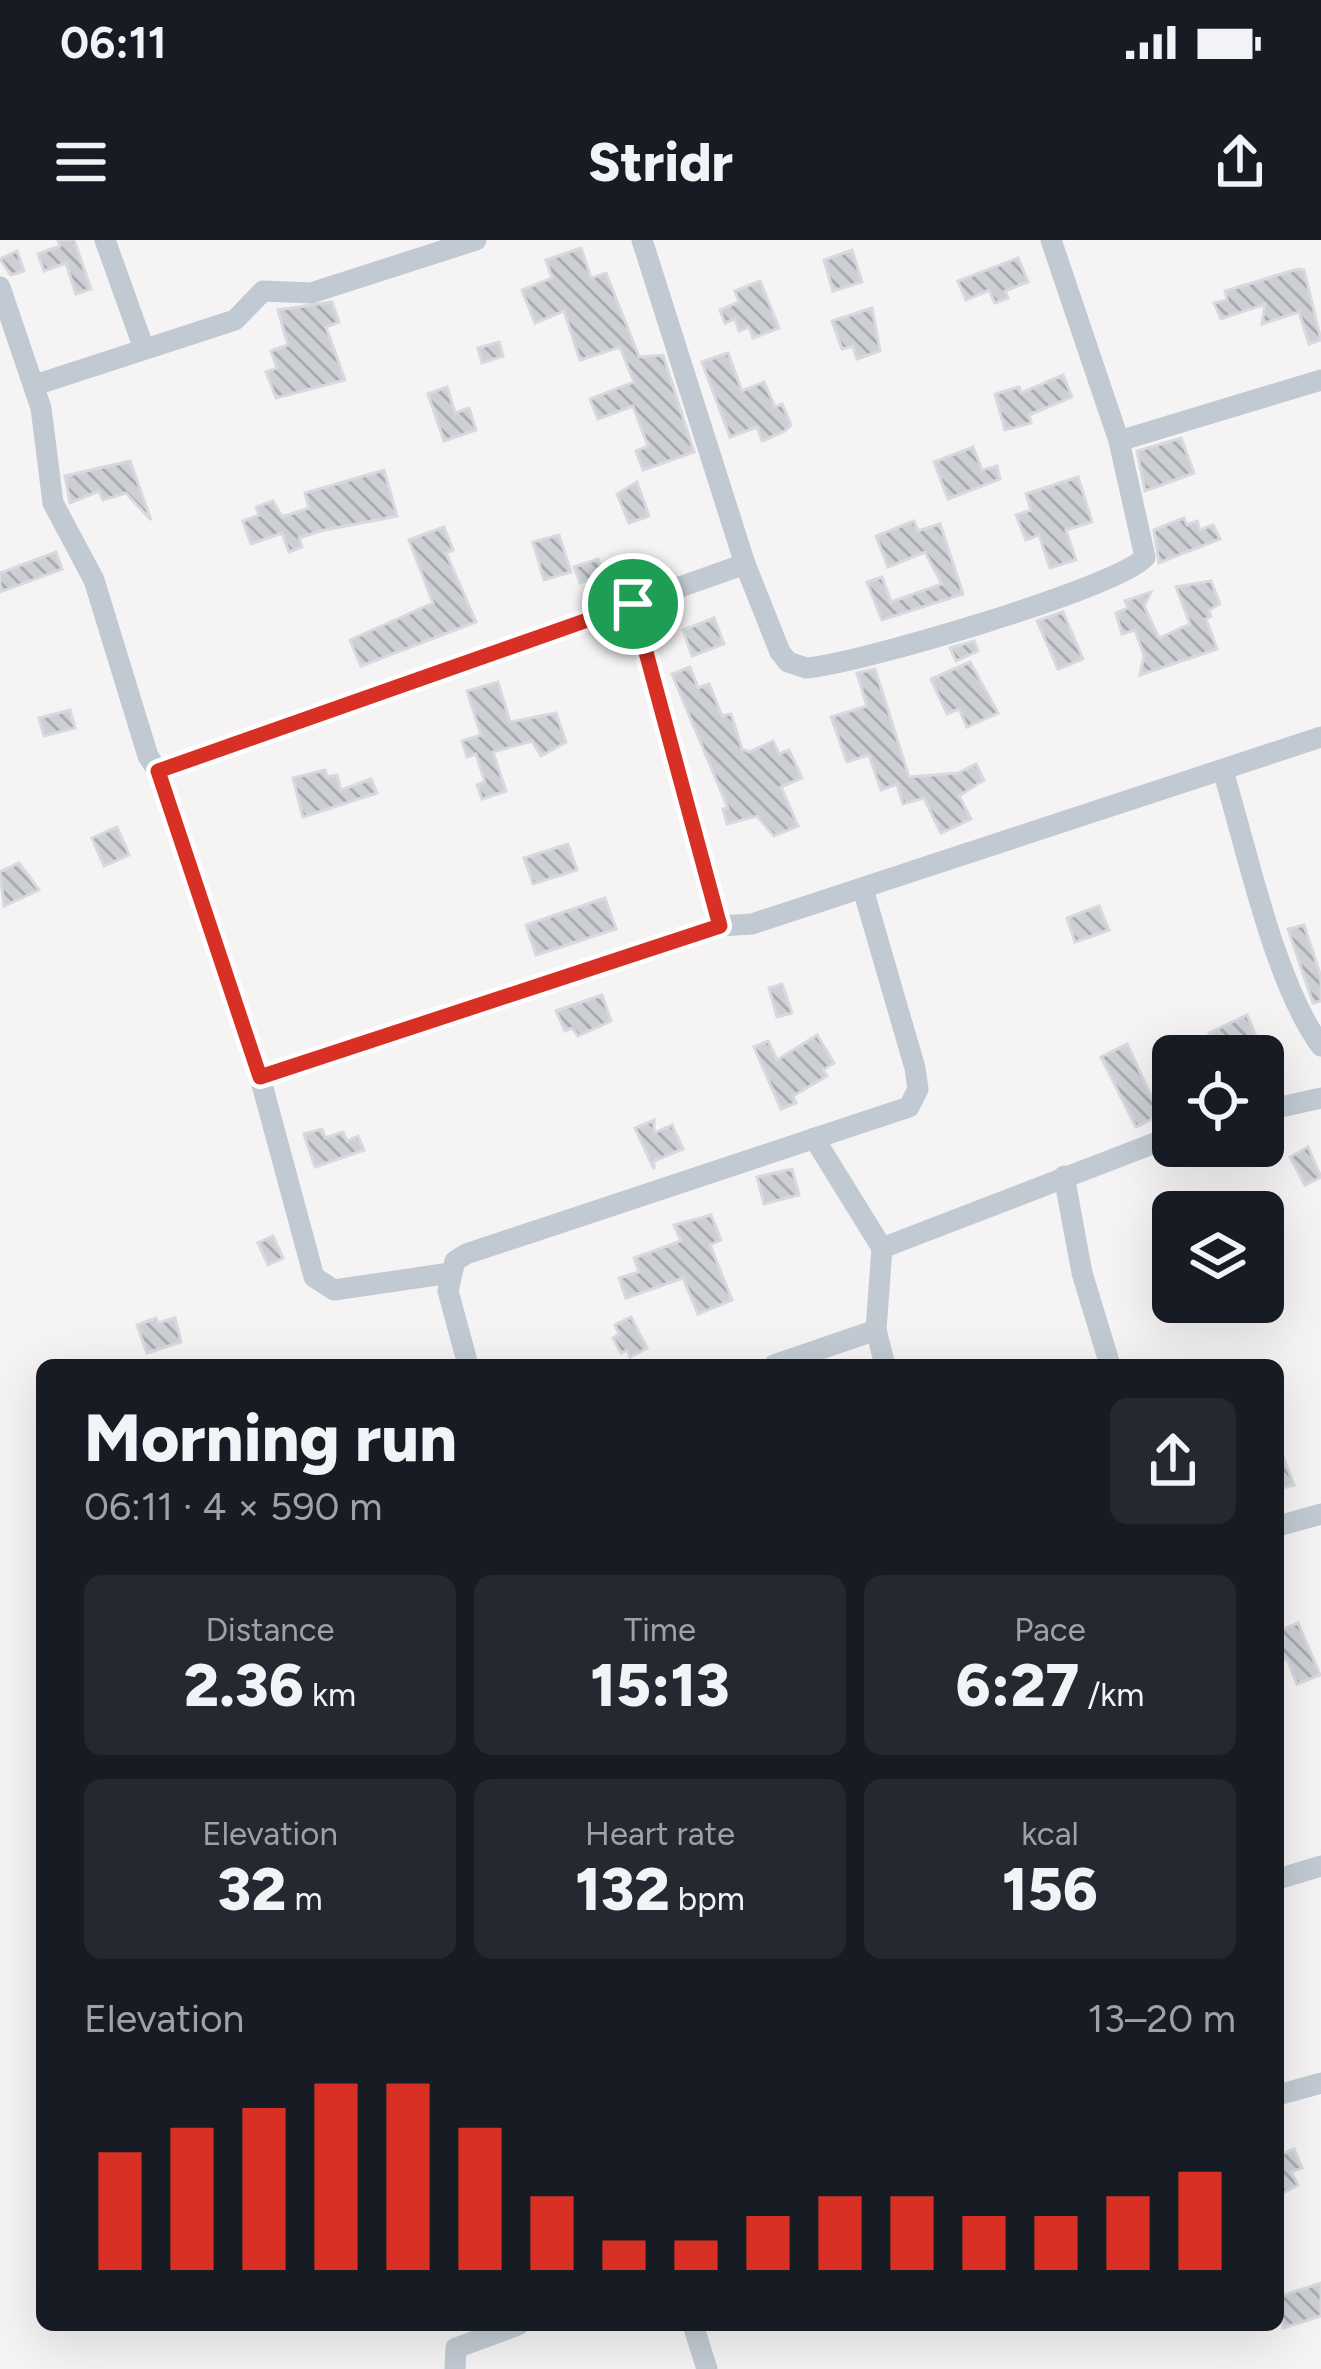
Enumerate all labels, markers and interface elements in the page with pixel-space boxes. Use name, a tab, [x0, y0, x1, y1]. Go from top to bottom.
text: 06:11	[60, 15, 167, 69]
icon: menu	[48, 129, 114, 195]
icon: share	[1207, 129, 1273, 195]
text: Stridr	[588, 130, 733, 195]
pin	[582, 553, 684, 655]
icon: arrive	[600, 571, 666, 637]
map controls	[1152, 1035, 1284, 1323]
button: locate	[1152, 1035, 1284, 1167]
button: layers	[1152, 1191, 1284, 1323]
text: Morning run	[84, 1398, 457, 1478]
button: share	[1110, 1398, 1236, 1524]
text: 06:11 · 4 × 590 m	[84, 1483, 382, 1530]
text: Distance	[205, 1610, 335, 1649]
text: Time	[624, 1610, 696, 1649]
text: Pace	[1014, 1610, 1086, 1649]
text: 2.36	[184, 1649, 304, 1721]
text: 15:13	[590, 1649, 730, 1721]
text: 6:27	[956, 1649, 1079, 1721]
text: km	[304, 1675, 356, 1714]
text: /km	[1079, 1675, 1144, 1714]
text: Elevation	[202, 1814, 338, 1853]
text: Heart rate	[585, 1814, 735, 1853]
text: kcal	[1021, 1814, 1079, 1853]
text: 32	[217, 1853, 286, 1925]
text: 132	[575, 1853, 670, 1925]
text: 156	[1002, 1853, 1098, 1925]
text: m	[286, 1879, 323, 1918]
text: bpm	[670, 1879, 745, 1918]
text: Elevation	[84, 1995, 244, 2042]
text: 13–20 m	[1088, 1995, 1236, 2042]

